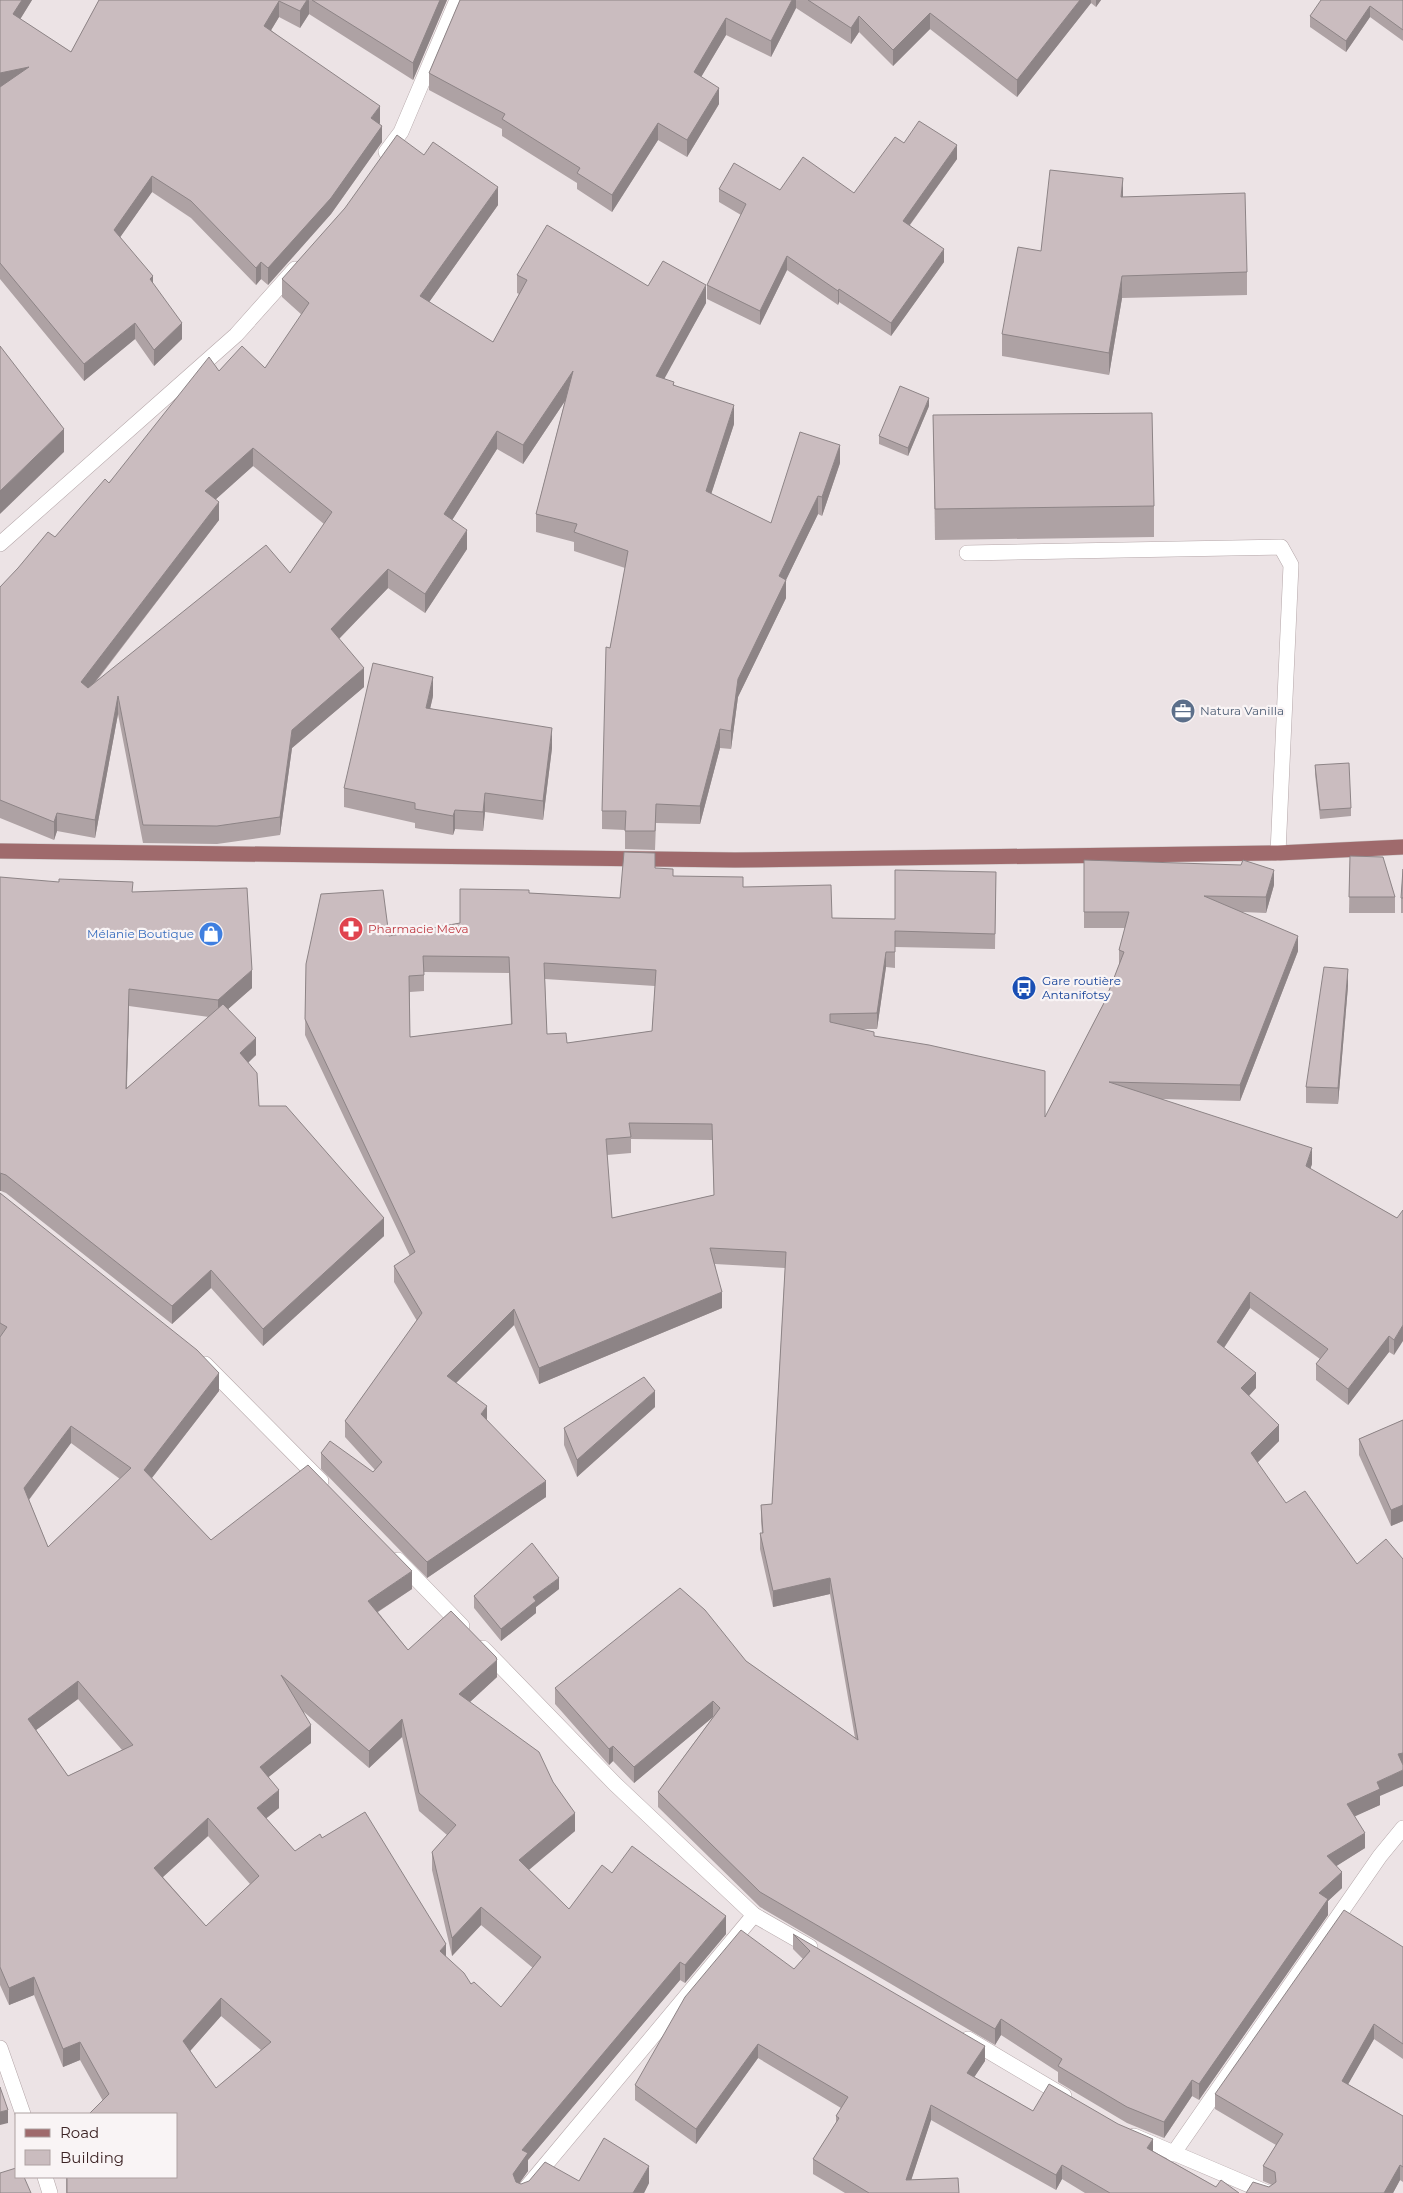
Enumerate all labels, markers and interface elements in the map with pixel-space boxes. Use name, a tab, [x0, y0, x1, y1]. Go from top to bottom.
office icon: Natura Vanilla	[1170, 698, 1196, 724]
place label: Natura Vanilla	[1200, 703, 1284, 718]
pharmacy icon: Pharmacie Meva	[338, 916, 364, 942]
shop icon: Mélanie Boutique	[198, 921, 224, 947]
place label: Pharmacie Meva	[368, 921, 469, 936]
place label: Mélanie Boutique	[87, 926, 194, 941]
place label: Gare routière Antanifotsy	[1042, 973, 1121, 1002]
bus stop icon: Gare routière Antanifotsy	[1011, 975, 1037, 1001]
legend	[15, 2113, 178, 2178]
text: Road	[60, 2123, 99, 2142]
text: Building	[60, 2148, 124, 2167]

